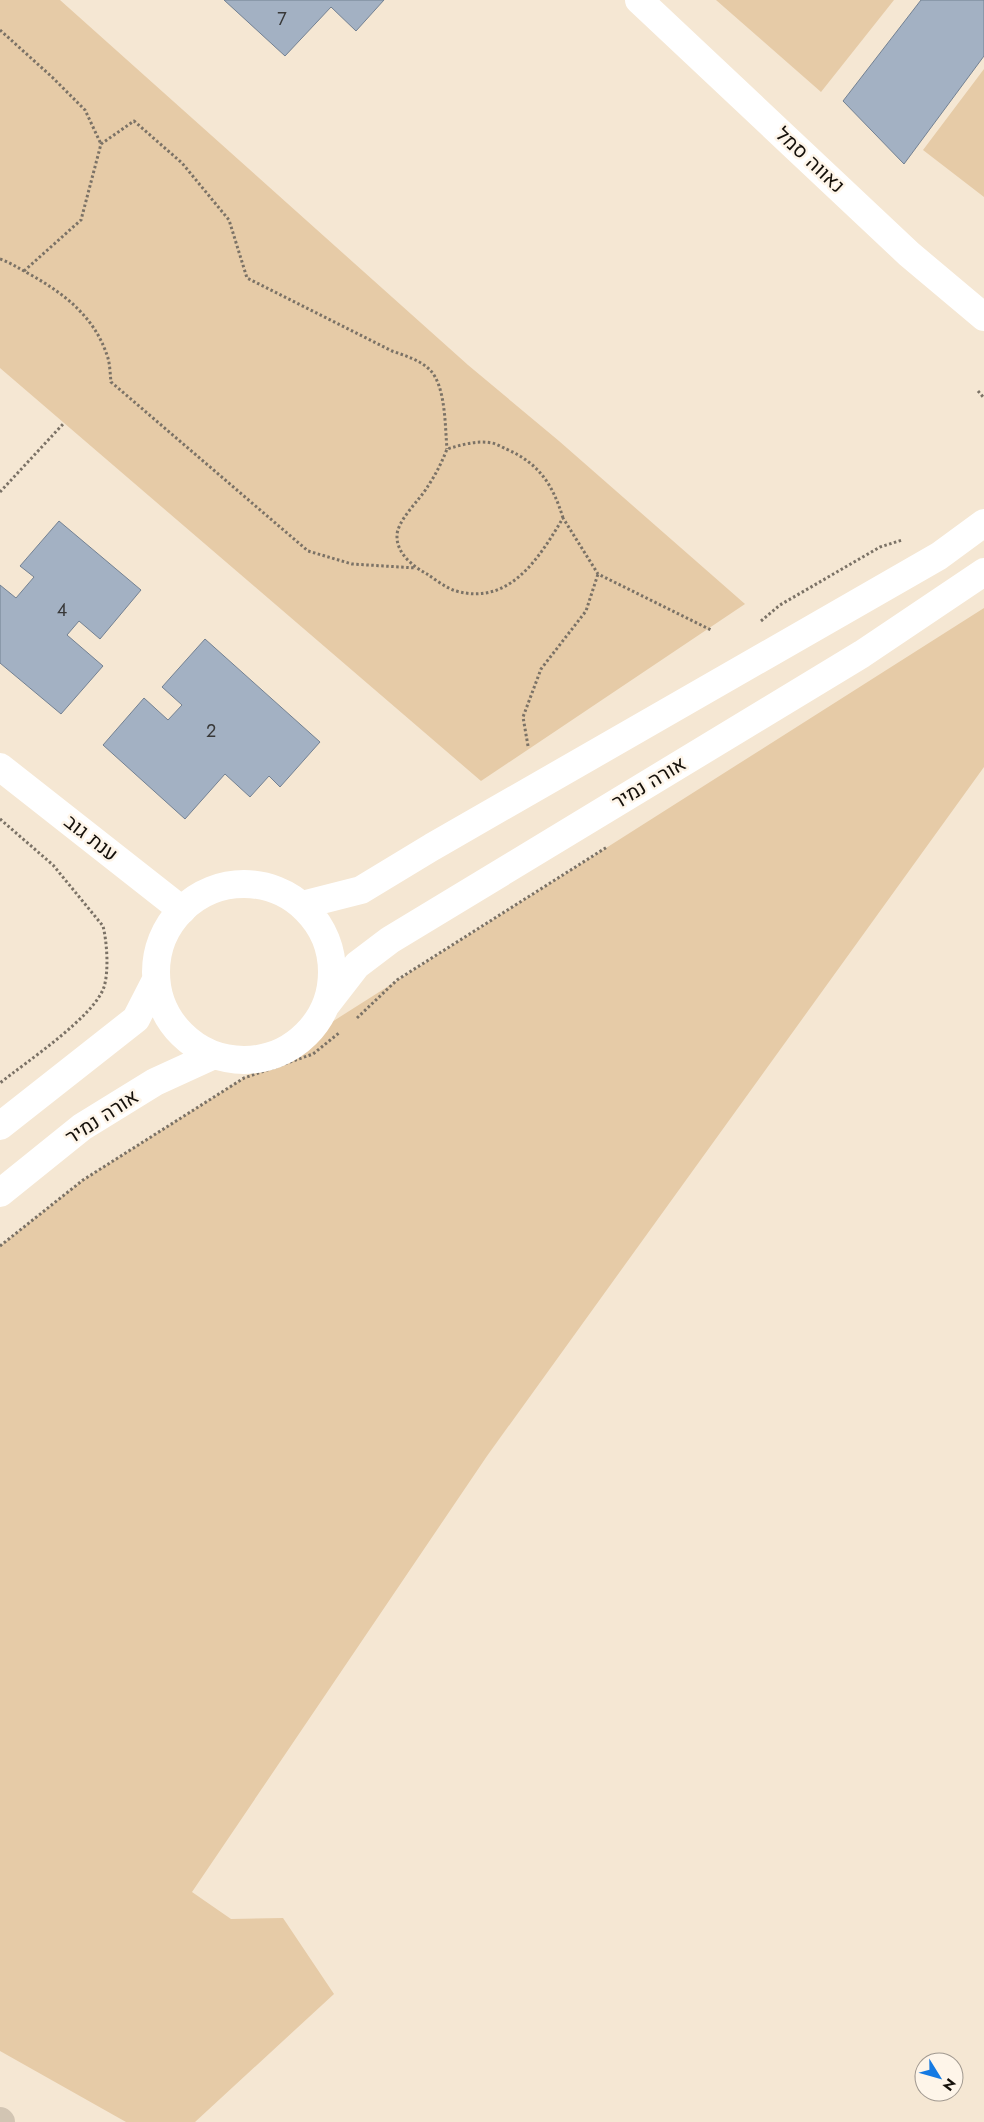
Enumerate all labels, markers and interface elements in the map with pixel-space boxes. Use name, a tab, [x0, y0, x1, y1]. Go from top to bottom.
house number: 7	[277, 6, 287, 32]
street label: נאווה סמל	[769, 120, 851, 200]
house number: 4	[57, 597, 67, 623]
house number: 2	[206, 718, 216, 744]
street label: אורה נמיר	[606, 749, 692, 817]
street label: ענת גוב	[58, 808, 124, 868]
street label: אורה נמיר	[60, 1082, 144, 1152]
north arrow	[914, 2052, 964, 2102]
text: N	[938, 2074, 961, 2095]

